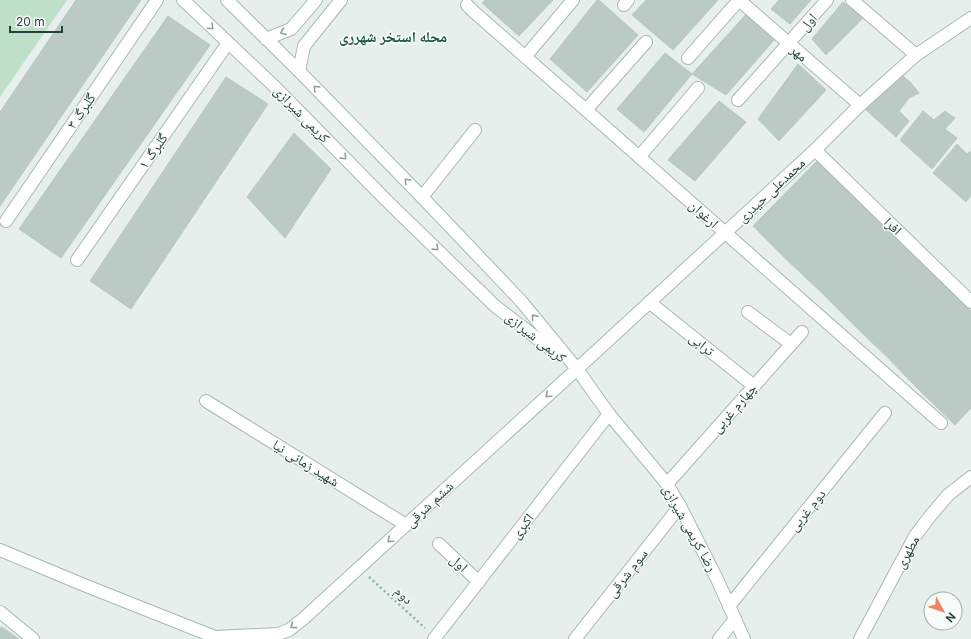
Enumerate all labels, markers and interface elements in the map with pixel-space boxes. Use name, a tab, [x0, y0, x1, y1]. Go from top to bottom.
scale bar	[10, 8, 62, 34]
street label: اول	[795, 9, 821, 35]
text: 20 m	[16, 14, 45, 29]
one-way arrow	[206, 22, 214, 29]
one-way arrow	[280, 27, 288, 35]
district label: محله استخر شهرری	[339, 27, 447, 46]
street label: مهر	[786, 40, 811, 65]
street label: کریمی شیرازی	[270, 82, 334, 147]
one-way arrow	[313, 85, 321, 93]
street label: گلبرگ ۳	[63, 90, 100, 132]
street label: گلبرگ ۱	[134, 130, 172, 172]
one-way arrow	[339, 152, 347, 160]
street label: محمدعلی حیدری	[733, 154, 809, 226]
one-way arrow	[404, 178, 412, 186]
street label: ارغوان	[685, 196, 723, 232]
street label: افرا	[880, 213, 906, 239]
one-way arrow	[431, 244, 439, 251]
street label: کریمی شیرازی	[502, 307, 570, 367]
one-way arrow	[532, 314, 539, 322]
street label: ترابی	[686, 328, 718, 360]
street label: چهارم غربی	[707, 379, 761, 437]
one-way arrow	[545, 391, 553, 398]
street label: شهید زمانی نیا	[269, 435, 343, 491]
street label: ششم شرقی	[401, 477, 458, 532]
street label: رضا کریمی شیرازی	[659, 481, 721, 575]
street label: دوم غربی	[784, 485, 830, 535]
street label: اکبری	[506, 510, 538, 542]
street label: مطهری	[891, 532, 923, 572]
one-way arrow	[387, 535, 395, 543]
street label: سوم شرقی	[602, 545, 652, 602]
street label: اول	[446, 550, 472, 576]
street label: دوم	[390, 582, 417, 609]
north arrow	[923, 591, 963, 631]
text: N	[943, 610, 959, 625]
one-way arrow	[290, 621, 297, 629]

